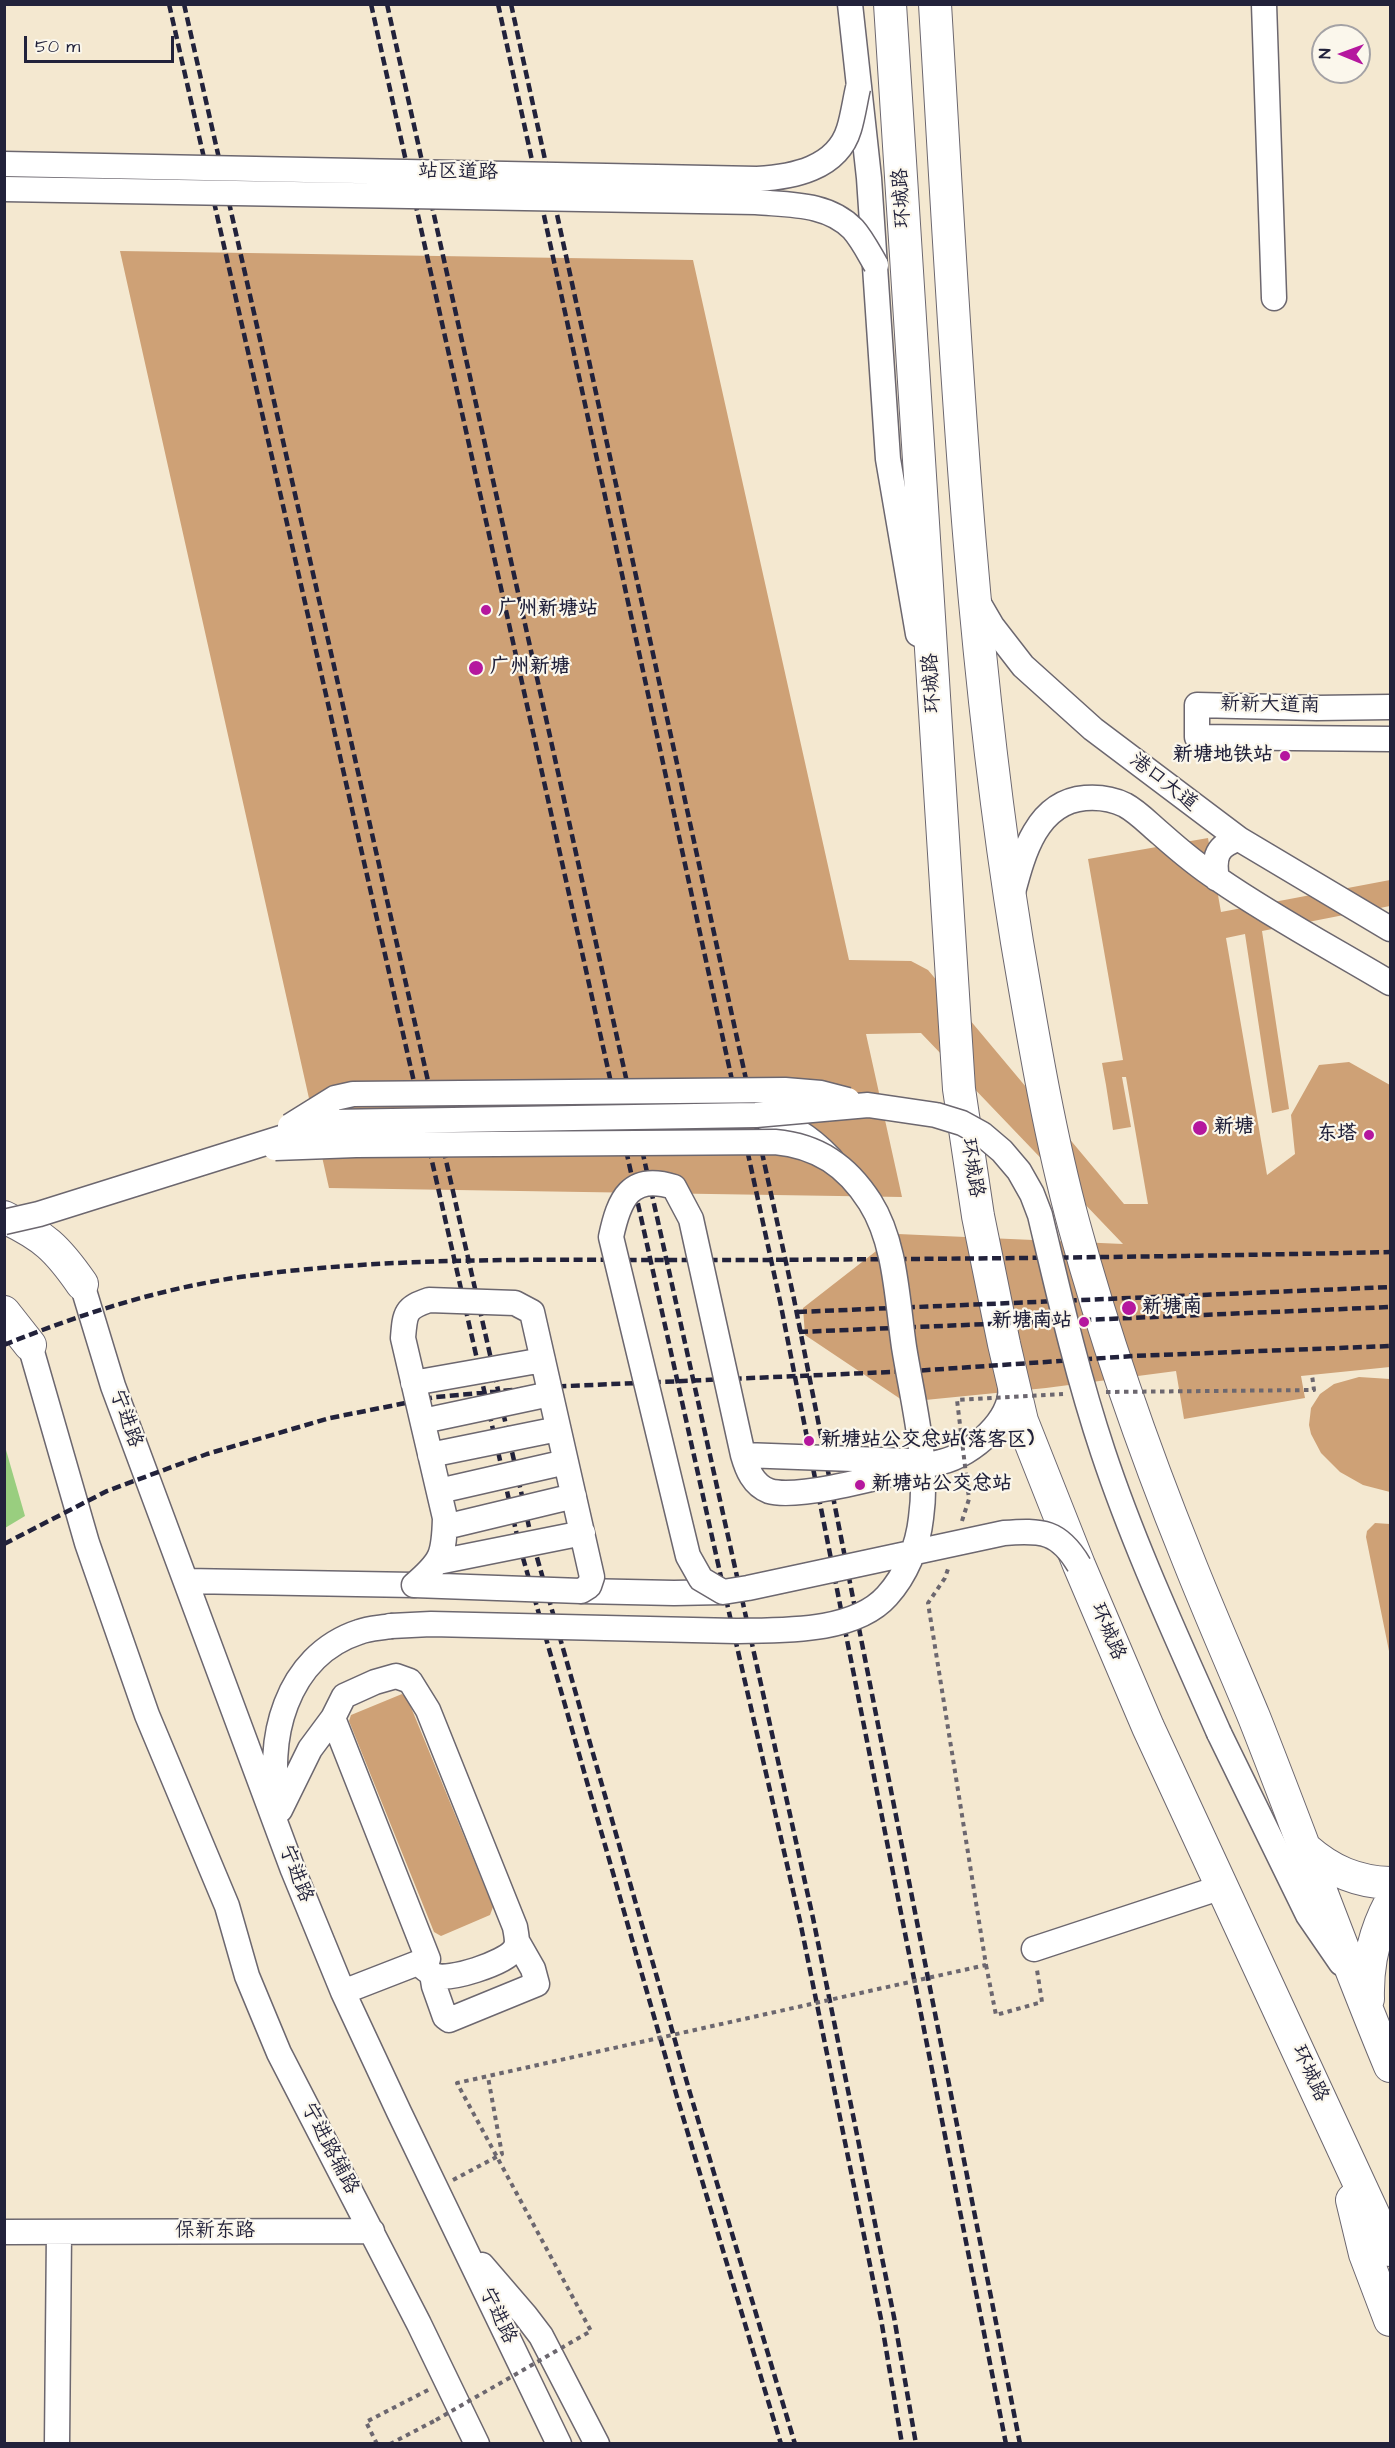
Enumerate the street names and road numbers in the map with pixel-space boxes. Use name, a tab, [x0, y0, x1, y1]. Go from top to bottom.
street label: 站区道路	[418, 160, 498, 186]
street label: 环城路	[889, 167, 917, 229]
street label: 环城路	[919, 652, 947, 714]
street label: 新新大道南	[1220, 693, 1320, 719]
street label: 港口大道	[1124, 749, 1202, 817]
street label: 环城路	[954, 1136, 988, 1200]
street label: 宁进路	[103, 1387, 147, 1451]
street label: 环城路	[1084, 1600, 1130, 1664]
street label: 宁进路	[273, 1842, 317, 1906]
street label: 环城路	[1285, 2042, 1333, 2106]
street label: 宁进路辅路	[295, 2099, 363, 2199]
street label: 保新东路	[175, 2220, 255, 2244]
street label: 宁进路	[473, 2284, 521, 2348]

